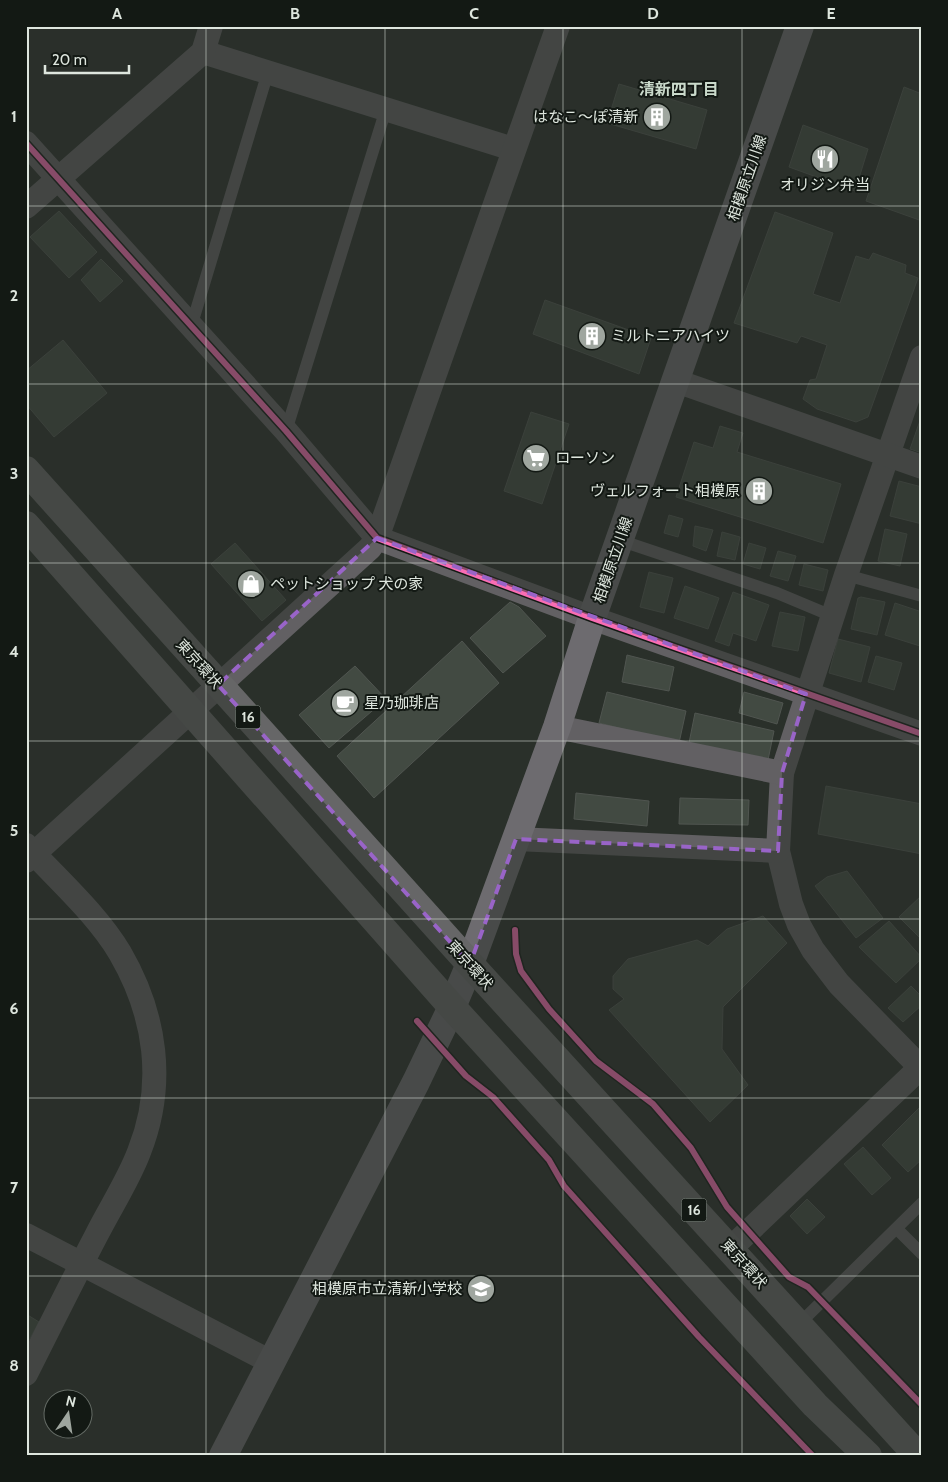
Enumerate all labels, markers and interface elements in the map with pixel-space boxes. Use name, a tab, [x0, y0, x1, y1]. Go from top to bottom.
text: A	[112, 4, 122, 23]
text: B	[290, 4, 300, 23]
text: C	[469, 4, 479, 23]
text: D	[647, 4, 659, 23]
text: E	[826, 4, 836, 23]
scale bar	[45, 42, 129, 74]
text: 20 m	[52, 51, 87, 69]
district label: 清新四丁目	[639, 80, 719, 99]
building icon: はなこ～ぽ清新	[642, 102, 672, 132]
text: 1	[11, 107, 17, 126]
place label: はなこ～ぽ清新	[533, 108, 638, 126]
street label: 相模原立川線	[724, 133, 770, 223]
restaurant icon: オリジン弁当	[810, 144, 840, 174]
place label: オリジン弁当	[780, 176, 870, 194]
text: 2	[10, 286, 18, 305]
building icon: ミルトニアハイツ	[577, 321, 607, 351]
place label: ミルトニアハイツ	[611, 327, 730, 345]
supermarket icon: ローソン	[521, 443, 551, 473]
place label: ローソン	[555, 449, 615, 467]
text: 3	[10, 464, 18, 483]
building icon: ヴェルフォート相模原	[744, 476, 774, 506]
place label: ヴェルフォート相模原	[590, 482, 740, 500]
street label: 相模原立川線	[590, 515, 636, 605]
shop icon: ペットショップ 犬の家	[236, 569, 266, 599]
place label: ペットショップ 犬の家	[270, 575, 423, 593]
street label: 東京環状	[172, 636, 226, 692]
text: 4	[9, 642, 19, 661]
cafe icon: 星乃珈琲店	[330, 688, 360, 718]
place label: 星乃珈琲店	[364, 694, 439, 712]
road number: 16	[236, 706, 260, 729]
text: 5	[10, 821, 18, 840]
street label: 東京環状	[443, 937, 497, 993]
text: 6	[10, 999, 19, 1018]
text: 7	[10, 1178, 19, 1197]
road number: 16	[682, 1198, 706, 1222]
street label: 東京環状	[717, 1236, 771, 1292]
school or university icon: 相模原市立清新小学校	[466, 1274, 496, 1304]
place label: 相模原市立清新小学校	[312, 1280, 462, 1298]
text: 8	[9, 1356, 19, 1375]
north arrow	[42, 1390, 92, 1440]
text: N	[64, 1391, 78, 1411]

